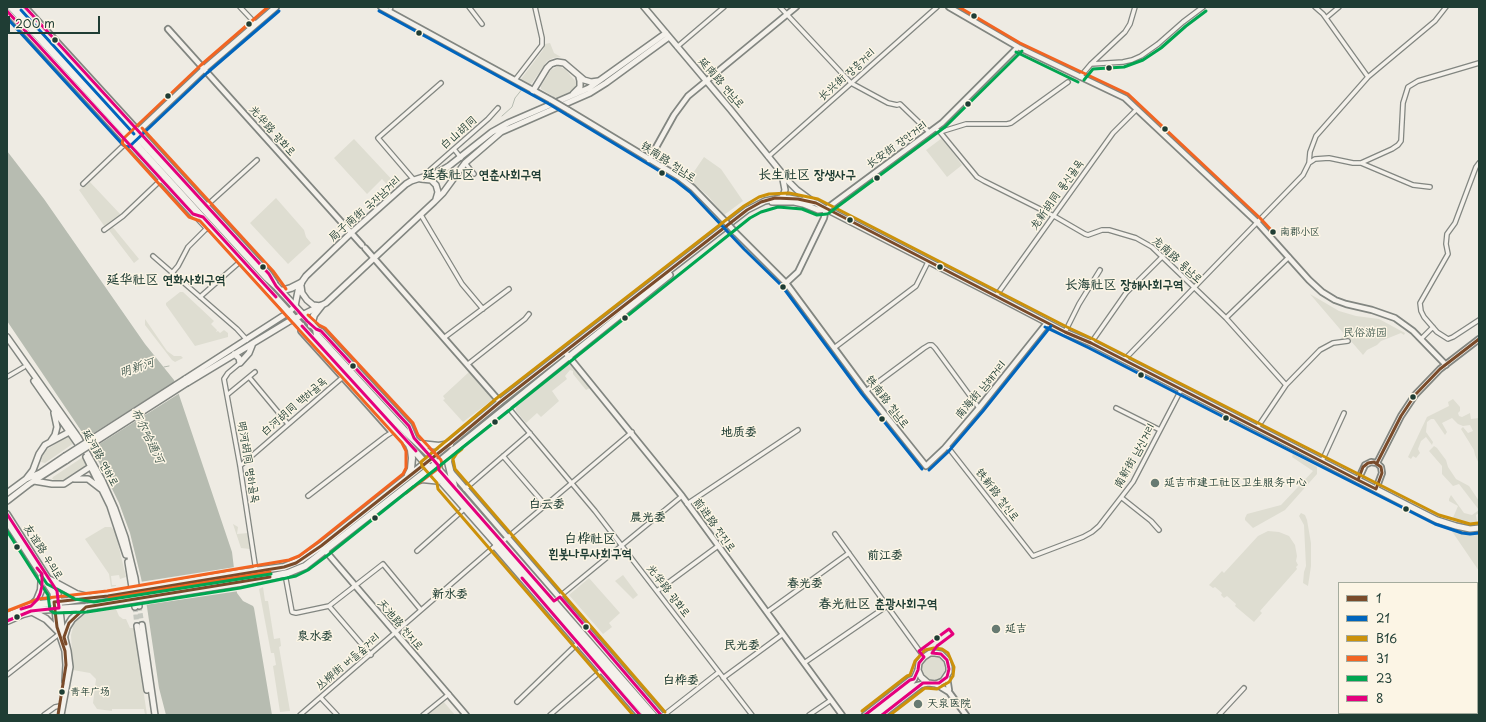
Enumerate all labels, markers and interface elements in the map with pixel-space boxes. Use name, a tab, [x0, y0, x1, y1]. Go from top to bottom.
scale bar	[10, 8, 102, 34]
unlabelled marker	[969, 11, 979, 21]
text: 200 m	[15, 14, 55, 32]
unlabelled marker	[244, 19, 254, 29]
unlabelled marker	[414, 28, 424, 38]
unlabelled marker	[50, 35, 60, 45]
street label: 长兴街 장흥거리	[816, 46, 878, 104]
street label: 延南路 연남로	[695, 55, 747, 111]
unlabelled marker	[1104, 63, 1114, 73]
unlabelled marker	[163, 91, 173, 101]
unlabelled marker	[963, 99, 973, 109]
street label: 光华路 광화로	[246, 103, 298, 159]
street label: 白山胡同	[438, 114, 480, 152]
street label: 长安街 장안거리	[864, 119, 930, 171]
unlabelled marker	[1160, 124, 1170, 134]
street label: 铁南路 철남로	[638, 139, 698, 185]
street label: 龙新胡同 룡신골목	[1028, 157, 1086, 233]
district label: 延春社区 연춘사회구역	[423, 167, 541, 183]
district label: 长生社区 장생사구	[758, 167, 856, 183]
unlabelled marker	[657, 168, 667, 178]
street label: 局子南街 국자남거리	[326, 173, 404, 245]
unlabelled marker	[872, 173, 882, 183]
unlabelled marker	[845, 215, 855, 225]
place label: 南郡小区	[1280, 226, 1320, 238]
marker: 南郡小区	[1268, 227, 1278, 237]
street label: 龙南路 룡남로	[1149, 234, 1205, 286]
unlabelled marker	[258, 262, 268, 272]
unlabelled marker	[935, 262, 945, 272]
district label: 延华社区 연화사회구역	[107, 272, 225, 288]
district label: 长海社区 장해사회구역	[1065, 277, 1183, 293]
unlabelled marker	[778, 282, 788, 292]
unlabelled marker	[620, 313, 630, 323]
park label: 民俗游园	[1343, 326, 1387, 340]
water label: 明新河	[118, 355, 156, 381]
street label: 南海街 남해거리	[953, 358, 1009, 422]
unlabelled marker	[348, 361, 358, 371]
unlabelled marker	[1136, 370, 1146, 380]
street label: 铁南路 철남로	[862, 373, 912, 431]
street label: 白河胡同 백하골목	[258, 375, 330, 439]
unlabelled marker	[1408, 392, 1418, 402]
water label: 布尔哈通河	[127, 406, 167, 466]
unlabelled marker	[1221, 413, 1231, 423]
unlabelled marker	[877, 414, 887, 424]
unlabelled marker	[490, 417, 500, 427]
street label: 明河胡同 명하골목	[234, 420, 262, 504]
street label: 南新街 남신거리	[1112, 421, 1158, 491]
district label: 地质委	[721, 426, 757, 440]
street label: 延河路 연하로	[79, 427, 121, 489]
street label: 铁新路 철신로	[972, 466, 1022, 524]
place label: 延吉市建工社区卫生服务中心	[1164, 476, 1307, 490]
marker: 延吉市建工社区卫生服务中心	[1149, 477, 1161, 489]
street label: 前进路 전진로	[690, 496, 738, 554]
district label: 白云委	[529, 498, 565, 512]
unlabelled marker	[1401, 504, 1411, 514]
district label: 晨光委	[630, 511, 666, 525]
unlabelled marker	[370, 513, 380, 523]
street label: 友谊路 우의로	[20, 522, 66, 582]
district label: 白桦社区 흰봇나무사회구역	[548, 531, 632, 562]
unlabelled marker	[12, 542, 22, 552]
district label: 前江委	[867, 549, 903, 563]
street label: 光华路 광화로	[643, 562, 693, 620]
district label: 春光委	[787, 577, 823, 591]
legend	[1338, 582, 1478, 714]
district label: 新水委	[432, 588, 468, 602]
text: 1	[1376, 589, 1381, 607]
district label: 春光社区 춘광사회구역	[819, 596, 937, 612]
street label: 天池路 천지로	[374, 597, 426, 653]
text: 21	[1376, 609, 1390, 627]
unlabelled marker	[12, 612, 22, 622]
unlabelled marker	[581, 622, 591, 632]
place label: 延吉	[1005, 622, 1027, 636]
marker: 延吉	[990, 623, 1002, 635]
text: B16	[1376, 629, 1397, 647]
district label: 泉水委	[297, 630, 333, 644]
street label: 丛柳街 버들숲거리	[313, 631, 383, 693]
unlabelled marker	[932, 633, 942, 643]
district label: 民光委	[724, 639, 760, 653]
text: 31	[1376, 649, 1389, 667]
text: 23	[1376, 669, 1392, 687]
district label: 白桦委	[663, 674, 699, 688]
place label: 青年广场	[70, 686, 110, 698]
marker: 青年广场	[57, 687, 67, 697]
text: 8	[1376, 689, 1384, 707]
place label: 天泉医院	[927, 697, 971, 711]
marker: 天泉医院	[912, 698, 924, 710]

